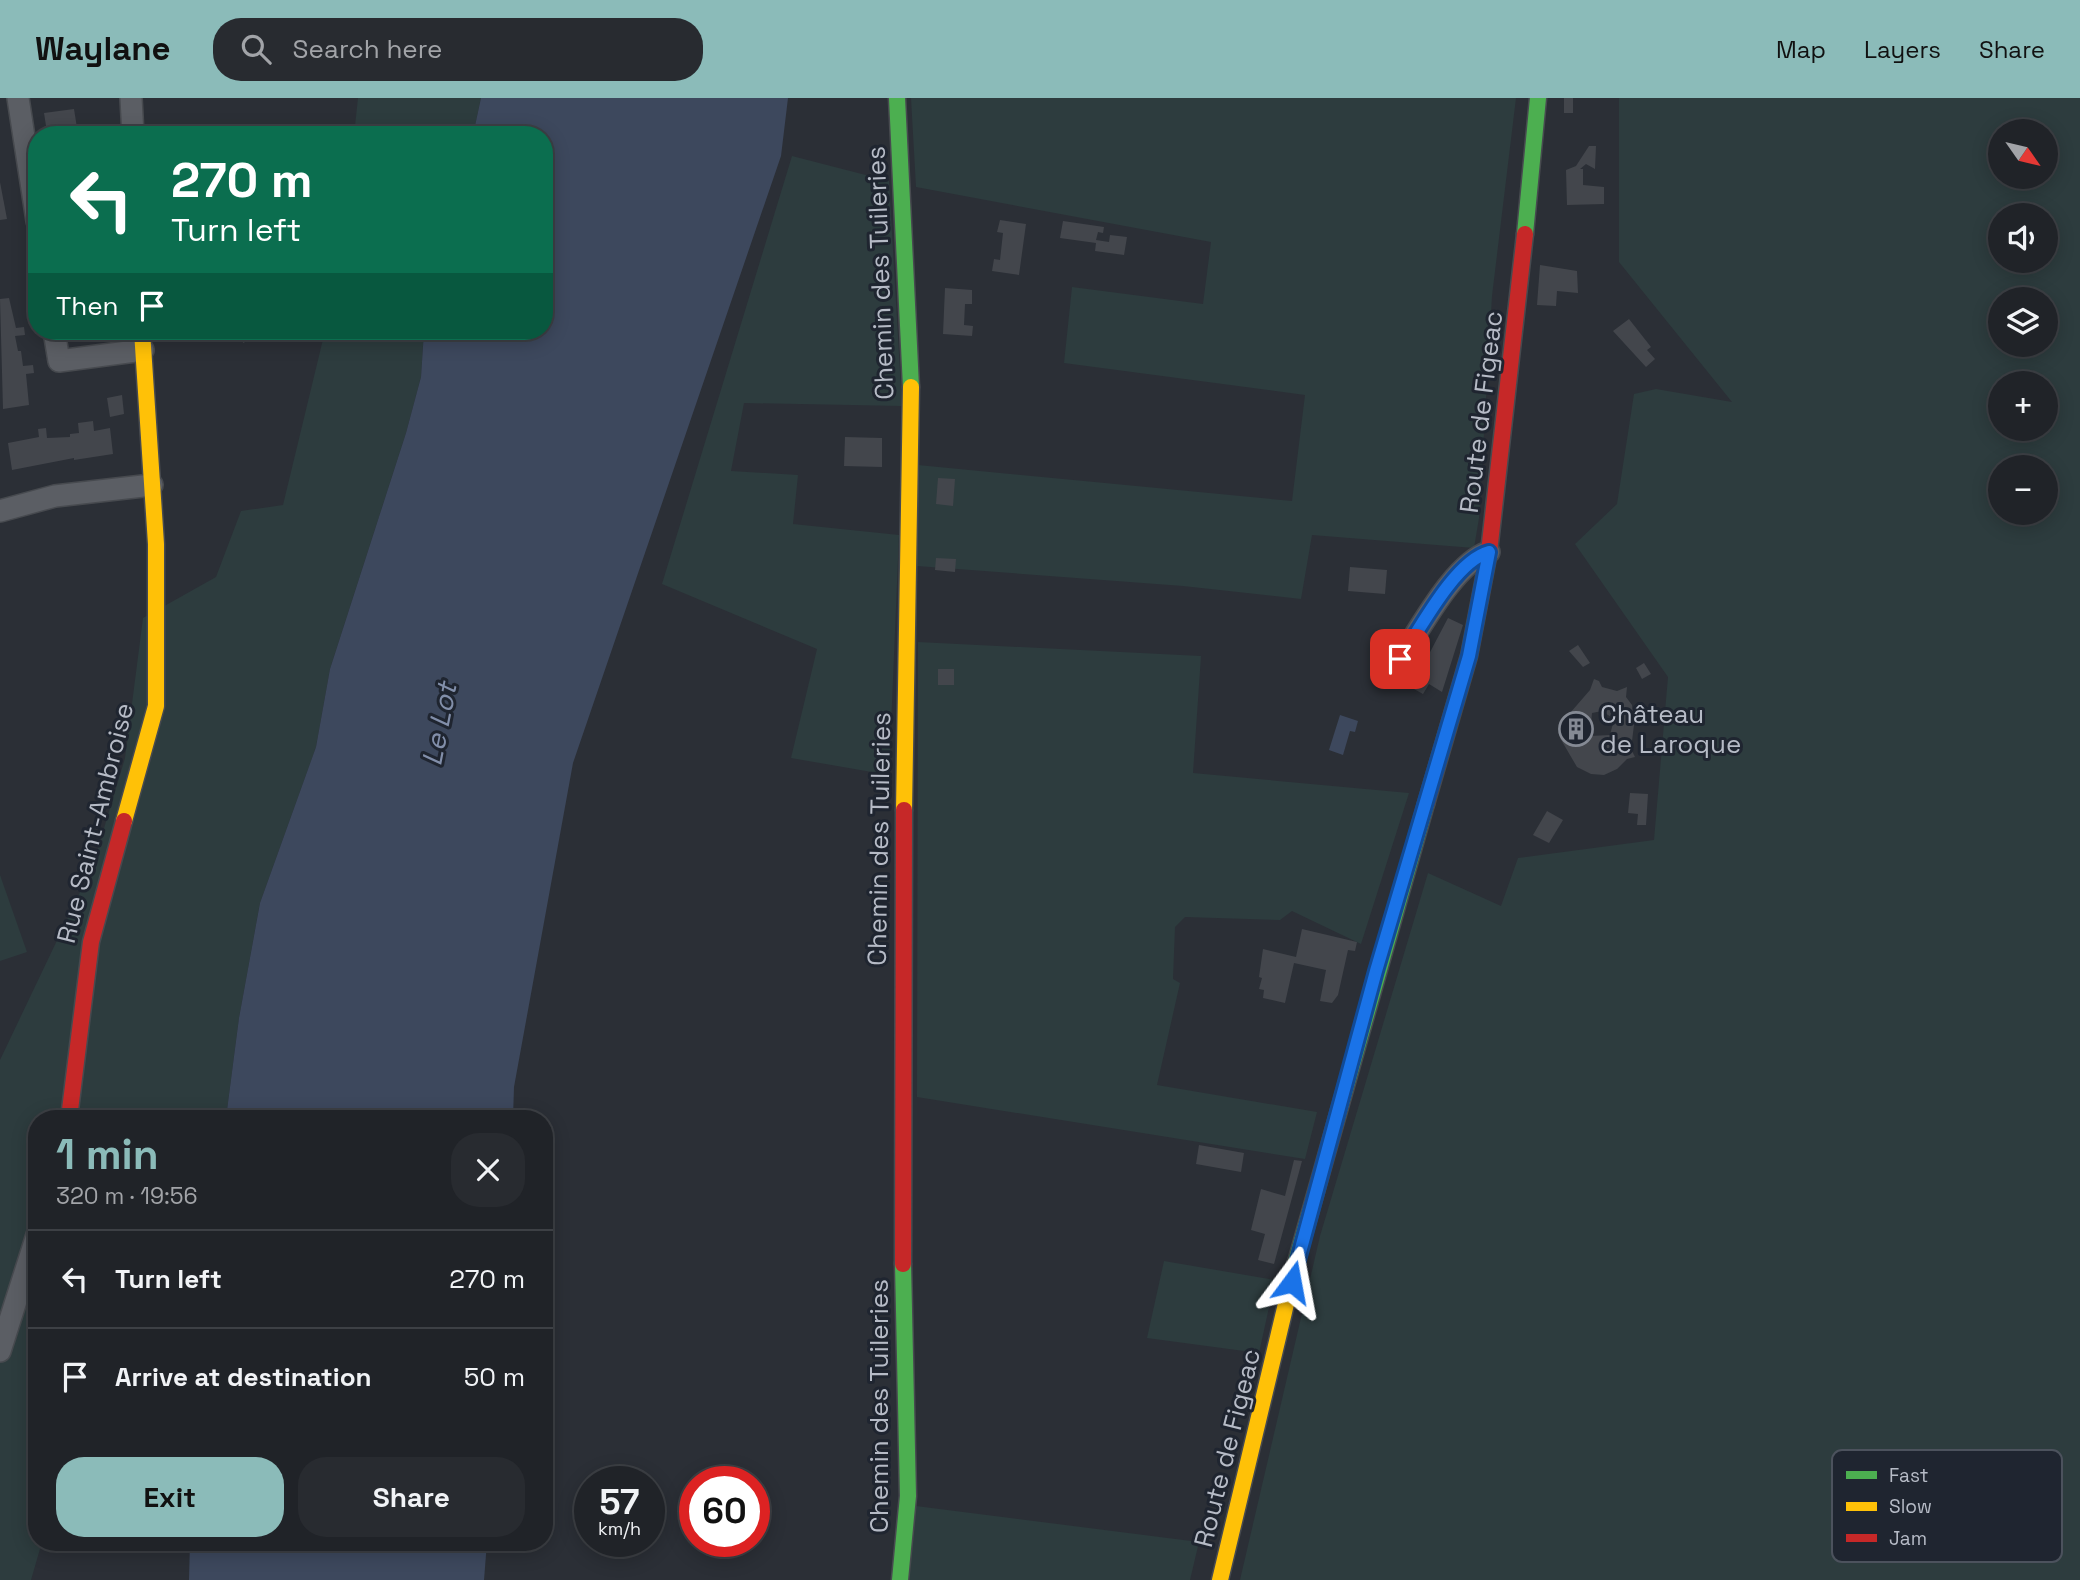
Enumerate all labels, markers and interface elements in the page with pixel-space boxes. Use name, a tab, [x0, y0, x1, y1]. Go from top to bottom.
search box	[213, 18, 703, 81]
text: Waylane	[35, 28, 171, 70]
icon: search	[237, 30, 275, 68]
text: Search here	[293, 32, 442, 66]
text: Map	[1776, 34, 1826, 65]
text: Layers	[1864, 34, 1941, 65]
text: Share	[1979, 34, 2045, 65]
north arrow	[1988, 119, 2058, 189]
map controls	[1988, 119, 2058, 525]
street label: Chemin des Tuileries	[859, 146, 901, 400]
text: 270 m	[171, 149, 313, 211]
icon: left	[56, 154, 147, 245]
button: sound	[1988, 203, 2058, 273]
text: Turn left	[171, 210, 301, 250]
icon: arrive	[133, 287, 171, 325]
button: layers	[1988, 287, 2058, 357]
text: Then	[56, 289, 119, 323]
street label: Route de Figeac	[1452, 309, 1510, 515]
button: +	[1988, 371, 2058, 441]
button: −	[1988, 455, 2058, 525]
pin	[1370, 629, 1430, 689]
icon: arrive	[1381, 640, 1419, 678]
water label: Le Lot	[413, 676, 465, 769]
place label: Château de Laroque	[1600, 697, 1741, 761]
street label: Rue Saint-Ambroise	[49, 699, 141, 947]
building icon: Château de Laroque	[1557, 710, 1595, 748]
street label: Chemin des Tuileries	[860, 712, 898, 966]
text: 1 min	[56, 1128, 159, 1181]
button: close	[451, 1133, 525, 1207]
text: 320 m · 19:56	[56, 1181, 198, 1211]
position arrow	[1255, 1245, 1329, 1319]
icon: left	[56, 1260, 94, 1298]
text: Turn left	[115, 1262, 222, 1296]
text: 270 m	[449, 1262, 525, 1296]
street label: Chemin des Tuileries	[862, 1279, 896, 1533]
street label: Route de Figeac	[1186, 1345, 1268, 1551]
icon: arrive	[56, 1358, 94, 1396]
text: Arrive at destination	[115, 1360, 372, 1394]
text: 50 m	[464, 1360, 525, 1394]
legend	[1832, 1450, 2062, 1562]
button: Exit	[56, 1457, 284, 1537]
button: Share	[298, 1457, 525, 1537]
text: Fast	[1889, 1463, 1929, 1488]
speed limit sign: 60	[679, 1466, 770, 1557]
text: 57	[600, 1480, 639, 1524]
text: Slow	[1889, 1494, 1932, 1519]
text: km/h	[598, 1517, 641, 1540]
text: Jam	[1889, 1526, 1927, 1551]

